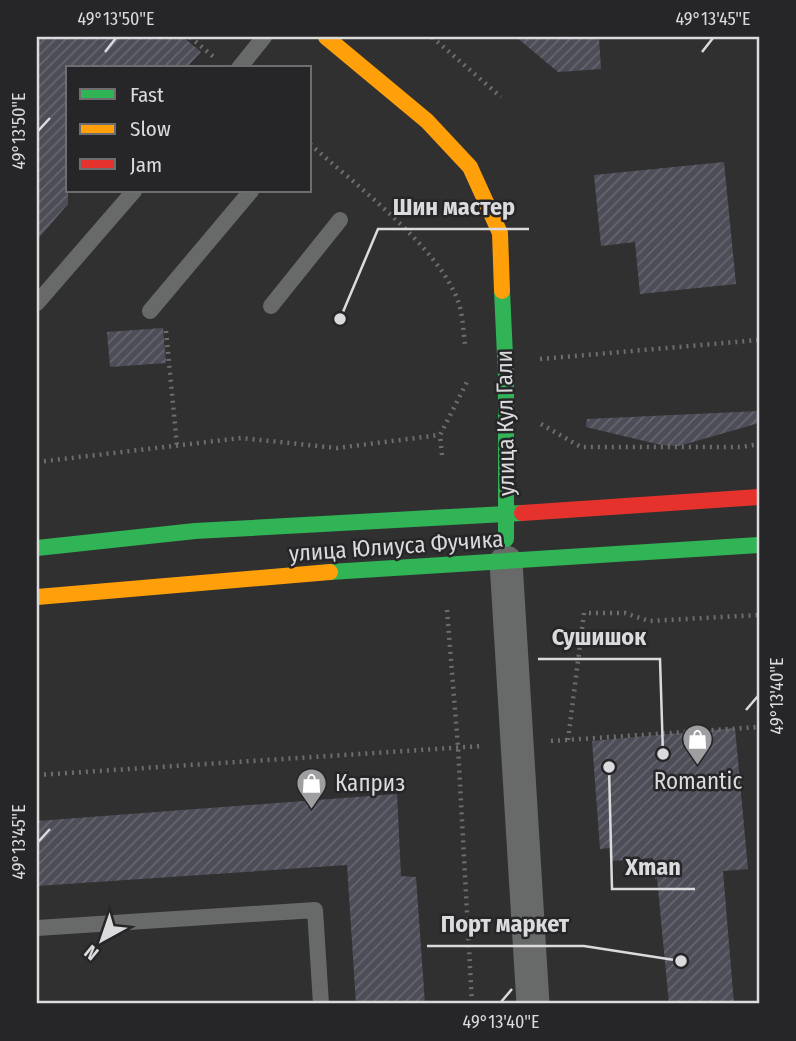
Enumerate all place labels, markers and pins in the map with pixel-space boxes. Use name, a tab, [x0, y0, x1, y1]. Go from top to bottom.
callout: Шин мастер	[378, 184, 529, 229]
callout: Сушишок	[538, 614, 660, 659]
shop icon: Romantic	[681, 723, 715, 767]
shop icon: Каприз	[295, 766, 329, 810]
place label: Romantic	[654, 767, 742, 795]
place label: Каприз	[335, 769, 405, 797]
callout: Xman	[612, 844, 695, 889]
callout: Порт маркет	[427, 901, 584, 946]

